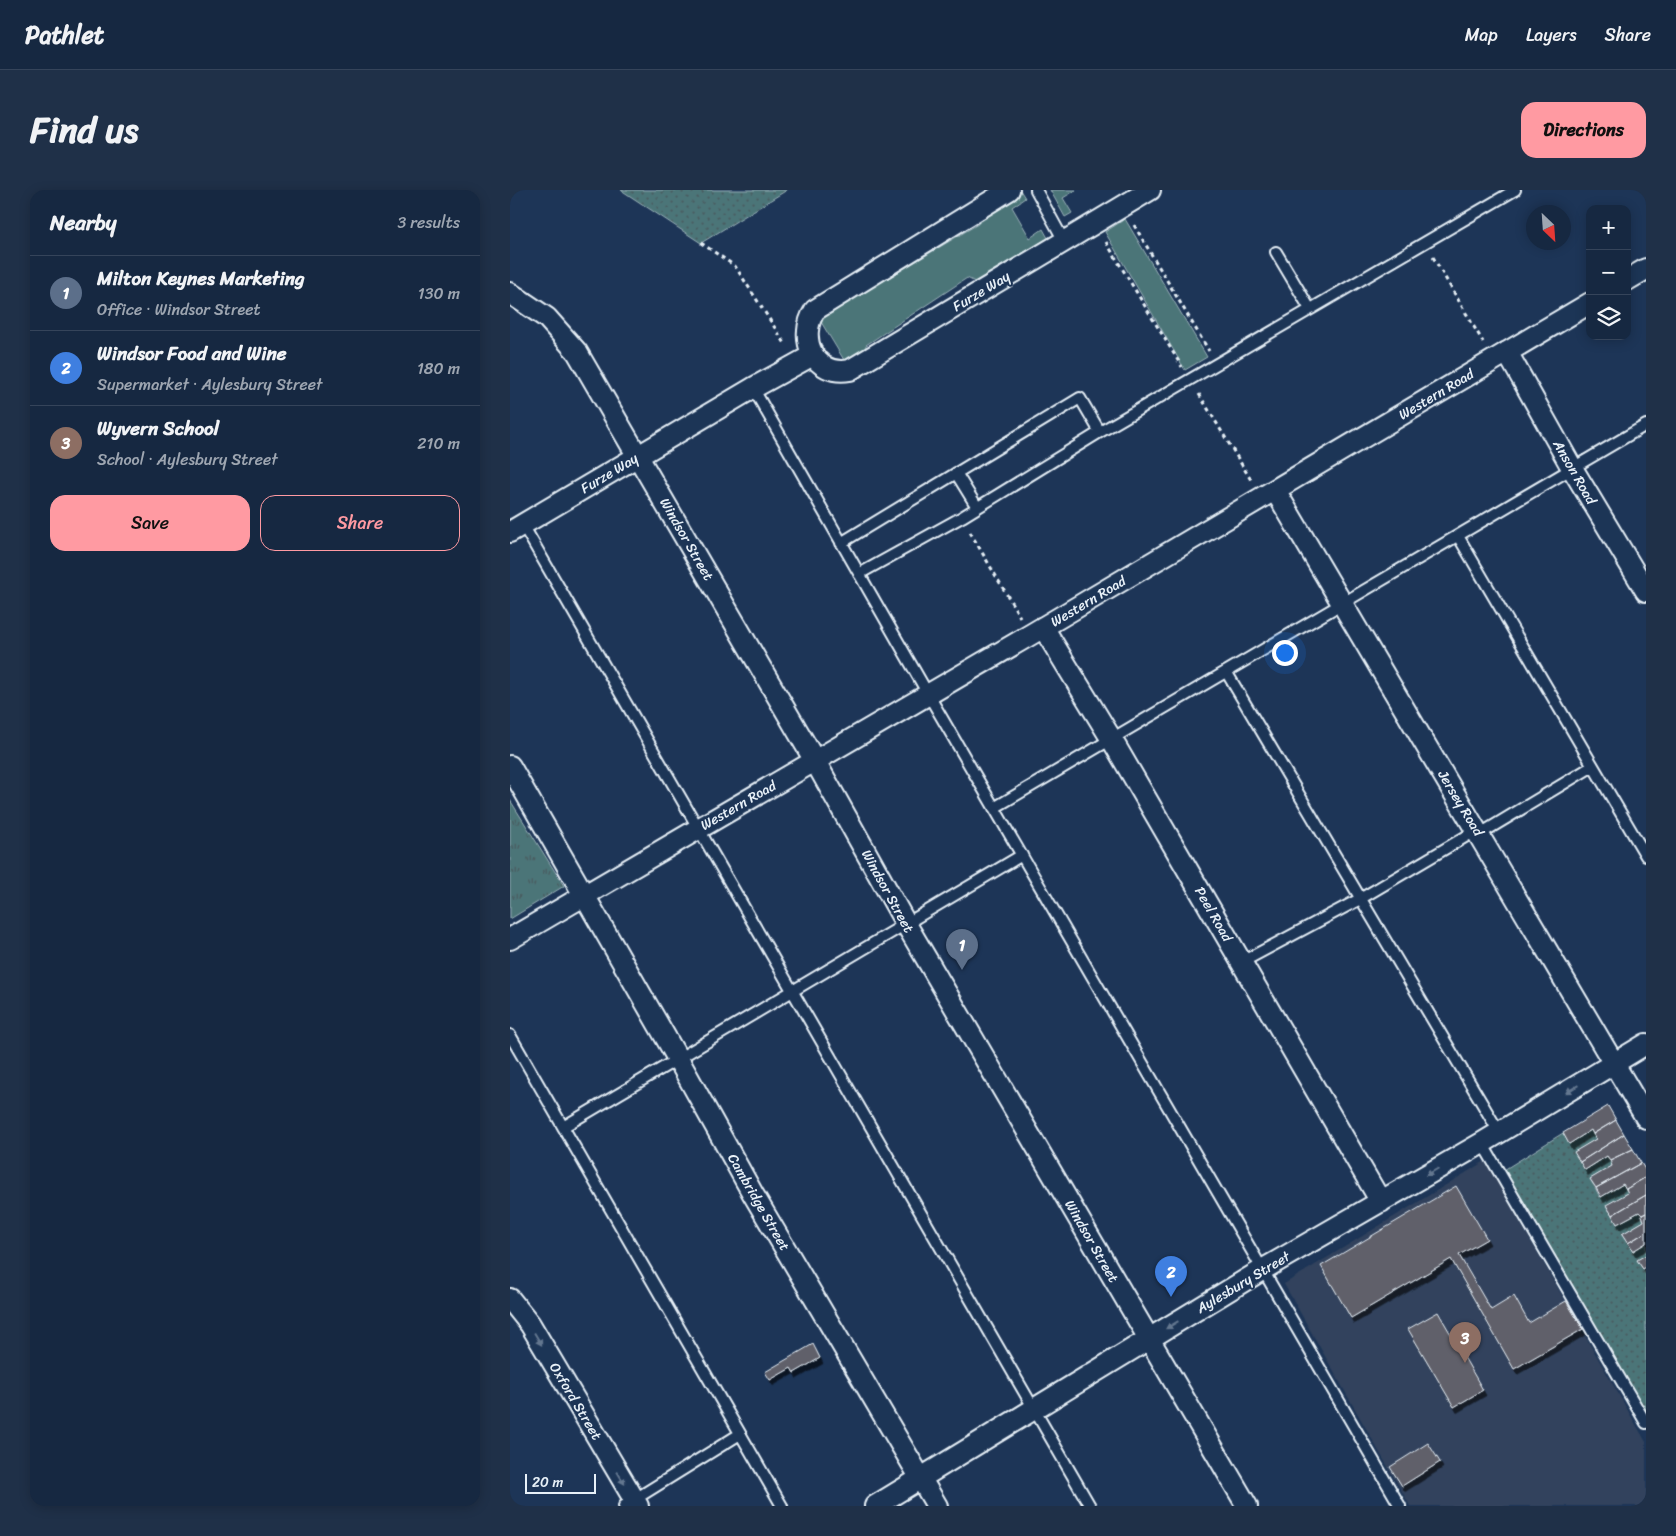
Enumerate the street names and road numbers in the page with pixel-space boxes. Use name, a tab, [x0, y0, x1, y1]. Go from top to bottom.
street label: Furze Way	[948, 264, 1016, 319]
street label: Western Road	[1394, 361, 1480, 427]
street label: Anson Road	[1545, 434, 1604, 511]
street label: Furze Way	[576, 446, 644, 501]
street label: Windsor Street	[653, 493, 721, 586]
street label: Western Road	[1046, 568, 1132, 634]
street label: Jersey Road	[1430, 764, 1491, 843]
street label: Western Road	[695, 773, 782, 837]
street label: Windsor Street	[854, 845, 921, 938]
street label: Peel Road	[1188, 882, 1240, 948]
street label: Cambridge Street	[720, 1149, 797, 1256]
street label: Windsor Street	[1058, 1195, 1126, 1288]
street label: Aylesbury Street	[1191, 1244, 1296, 1321]
street label: Oxford Street	[542, 1357, 609, 1445]

